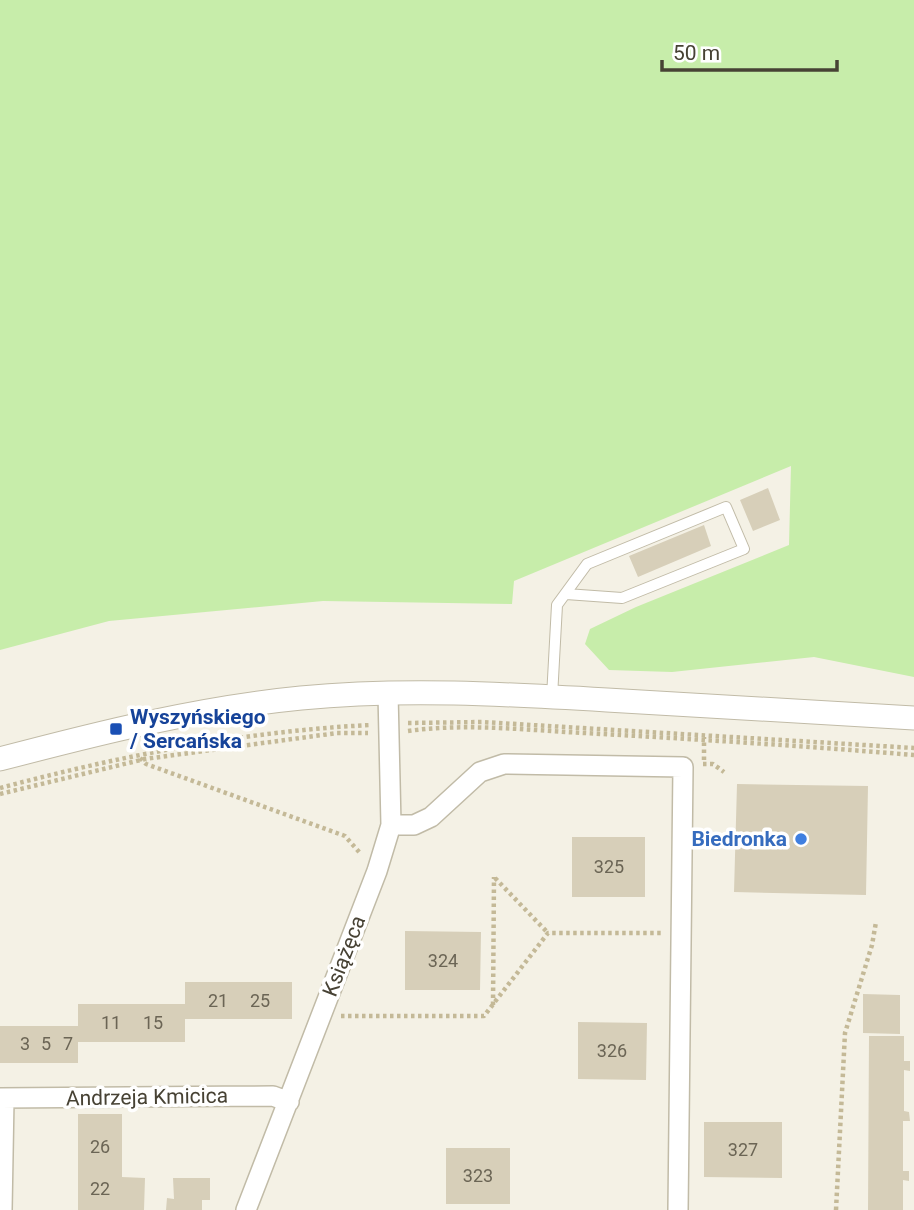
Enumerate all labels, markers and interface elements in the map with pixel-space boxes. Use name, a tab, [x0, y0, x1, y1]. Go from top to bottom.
scale bar	[662, 28, 837, 72]
text: 50 m	[673, 41, 720, 65]
place label: Wyszyńskiego / Sercańska	[129, 705, 266, 753]
marker: Wyszyńskiego / Sercańska	[108, 721, 124, 737]
place label: Biedronka	[691, 827, 787, 851]
marker: Biedronka	[793, 831, 809, 847]
house number: 325	[594, 856, 624, 877]
street label: Książęca	[318, 912, 370, 1000]
house number: 324	[428, 950, 458, 971]
house number: 21	[208, 990, 228, 1011]
house number: 25	[250, 990, 270, 1011]
house number: 11	[101, 1012, 121, 1033]
house number: 15	[143, 1012, 163, 1033]
house number: 3	[20, 1033, 30, 1054]
house number: 5	[41, 1033, 51, 1054]
house number: 7	[63, 1033, 73, 1054]
house number: 326	[597, 1040, 627, 1061]
street label: Andrzeja Kmicica	[66, 1084, 228, 1110]
house number: 26	[90, 1136, 110, 1157]
house number: 327	[728, 1139, 758, 1160]
house number: 323	[463, 1165, 493, 1186]
house number: 22	[90, 1178, 110, 1199]

